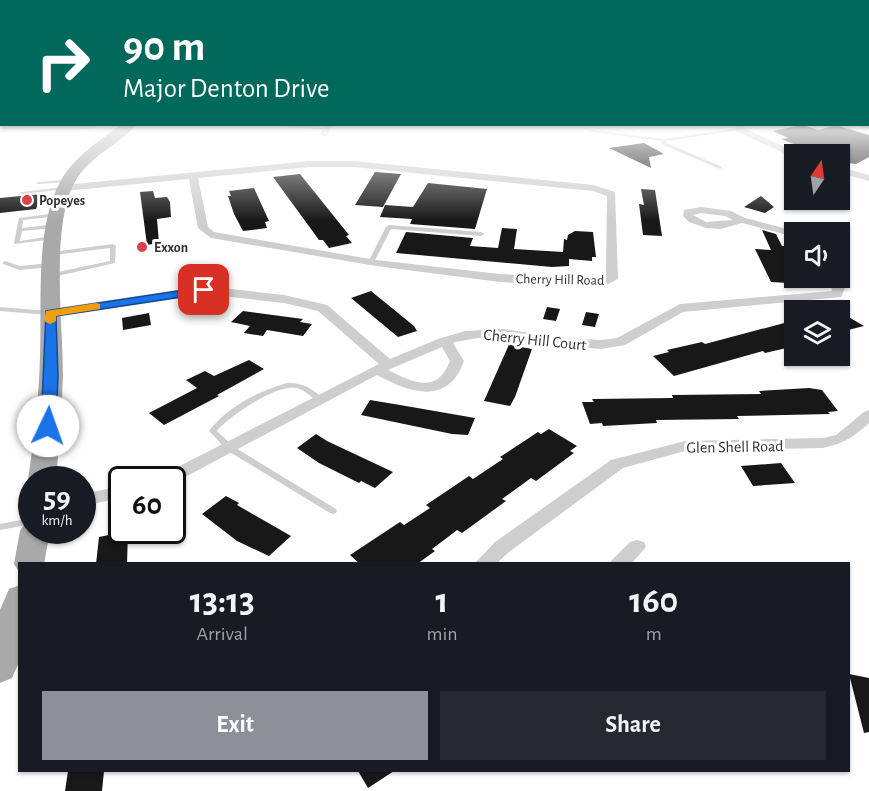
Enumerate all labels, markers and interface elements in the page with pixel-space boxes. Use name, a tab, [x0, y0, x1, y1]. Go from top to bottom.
icon: right	[24, 24, 102, 102]
text: 90 m	[123, 26, 205, 68]
text: Major Denton Drive	[123, 75, 329, 102]
north arrow	[784, 144, 850, 210]
map controls	[784, 144, 850, 366]
marker: Popeyes	[20, 193, 34, 207]
place label: Popeyes	[39, 194, 85, 208]
button: sound	[784, 222, 850, 288]
marker: Exxon	[135, 240, 149, 254]
place label: Exxon	[154, 241, 188, 255]
pin	[178, 264, 229, 315]
street label: Cherry Hill Road	[516, 272, 604, 288]
icon: arrive	[187, 273, 220, 306]
button: layers	[784, 300, 850, 366]
street label: Cherry Hill Court	[482, 327, 587, 354]
position arrow	[16, 394, 80, 458]
street label: Glen Shell Road	[686, 438, 784, 456]
speed limit sign: 60	[108, 466, 186, 544]
text: 59	[43, 483, 71, 513]
text: km/h	[42, 513, 72, 528]
text: 13:13	[190, 583, 255, 619]
text: 1	[436, 583, 449, 619]
text: 160	[629, 583, 678, 619]
text: Arrival	[197, 624, 248, 644]
text: min	[426, 624, 458, 644]
text: m	[646, 624, 662, 644]
button: Exit	[42, 691, 428, 760]
button: Share	[440, 691, 826, 760]

